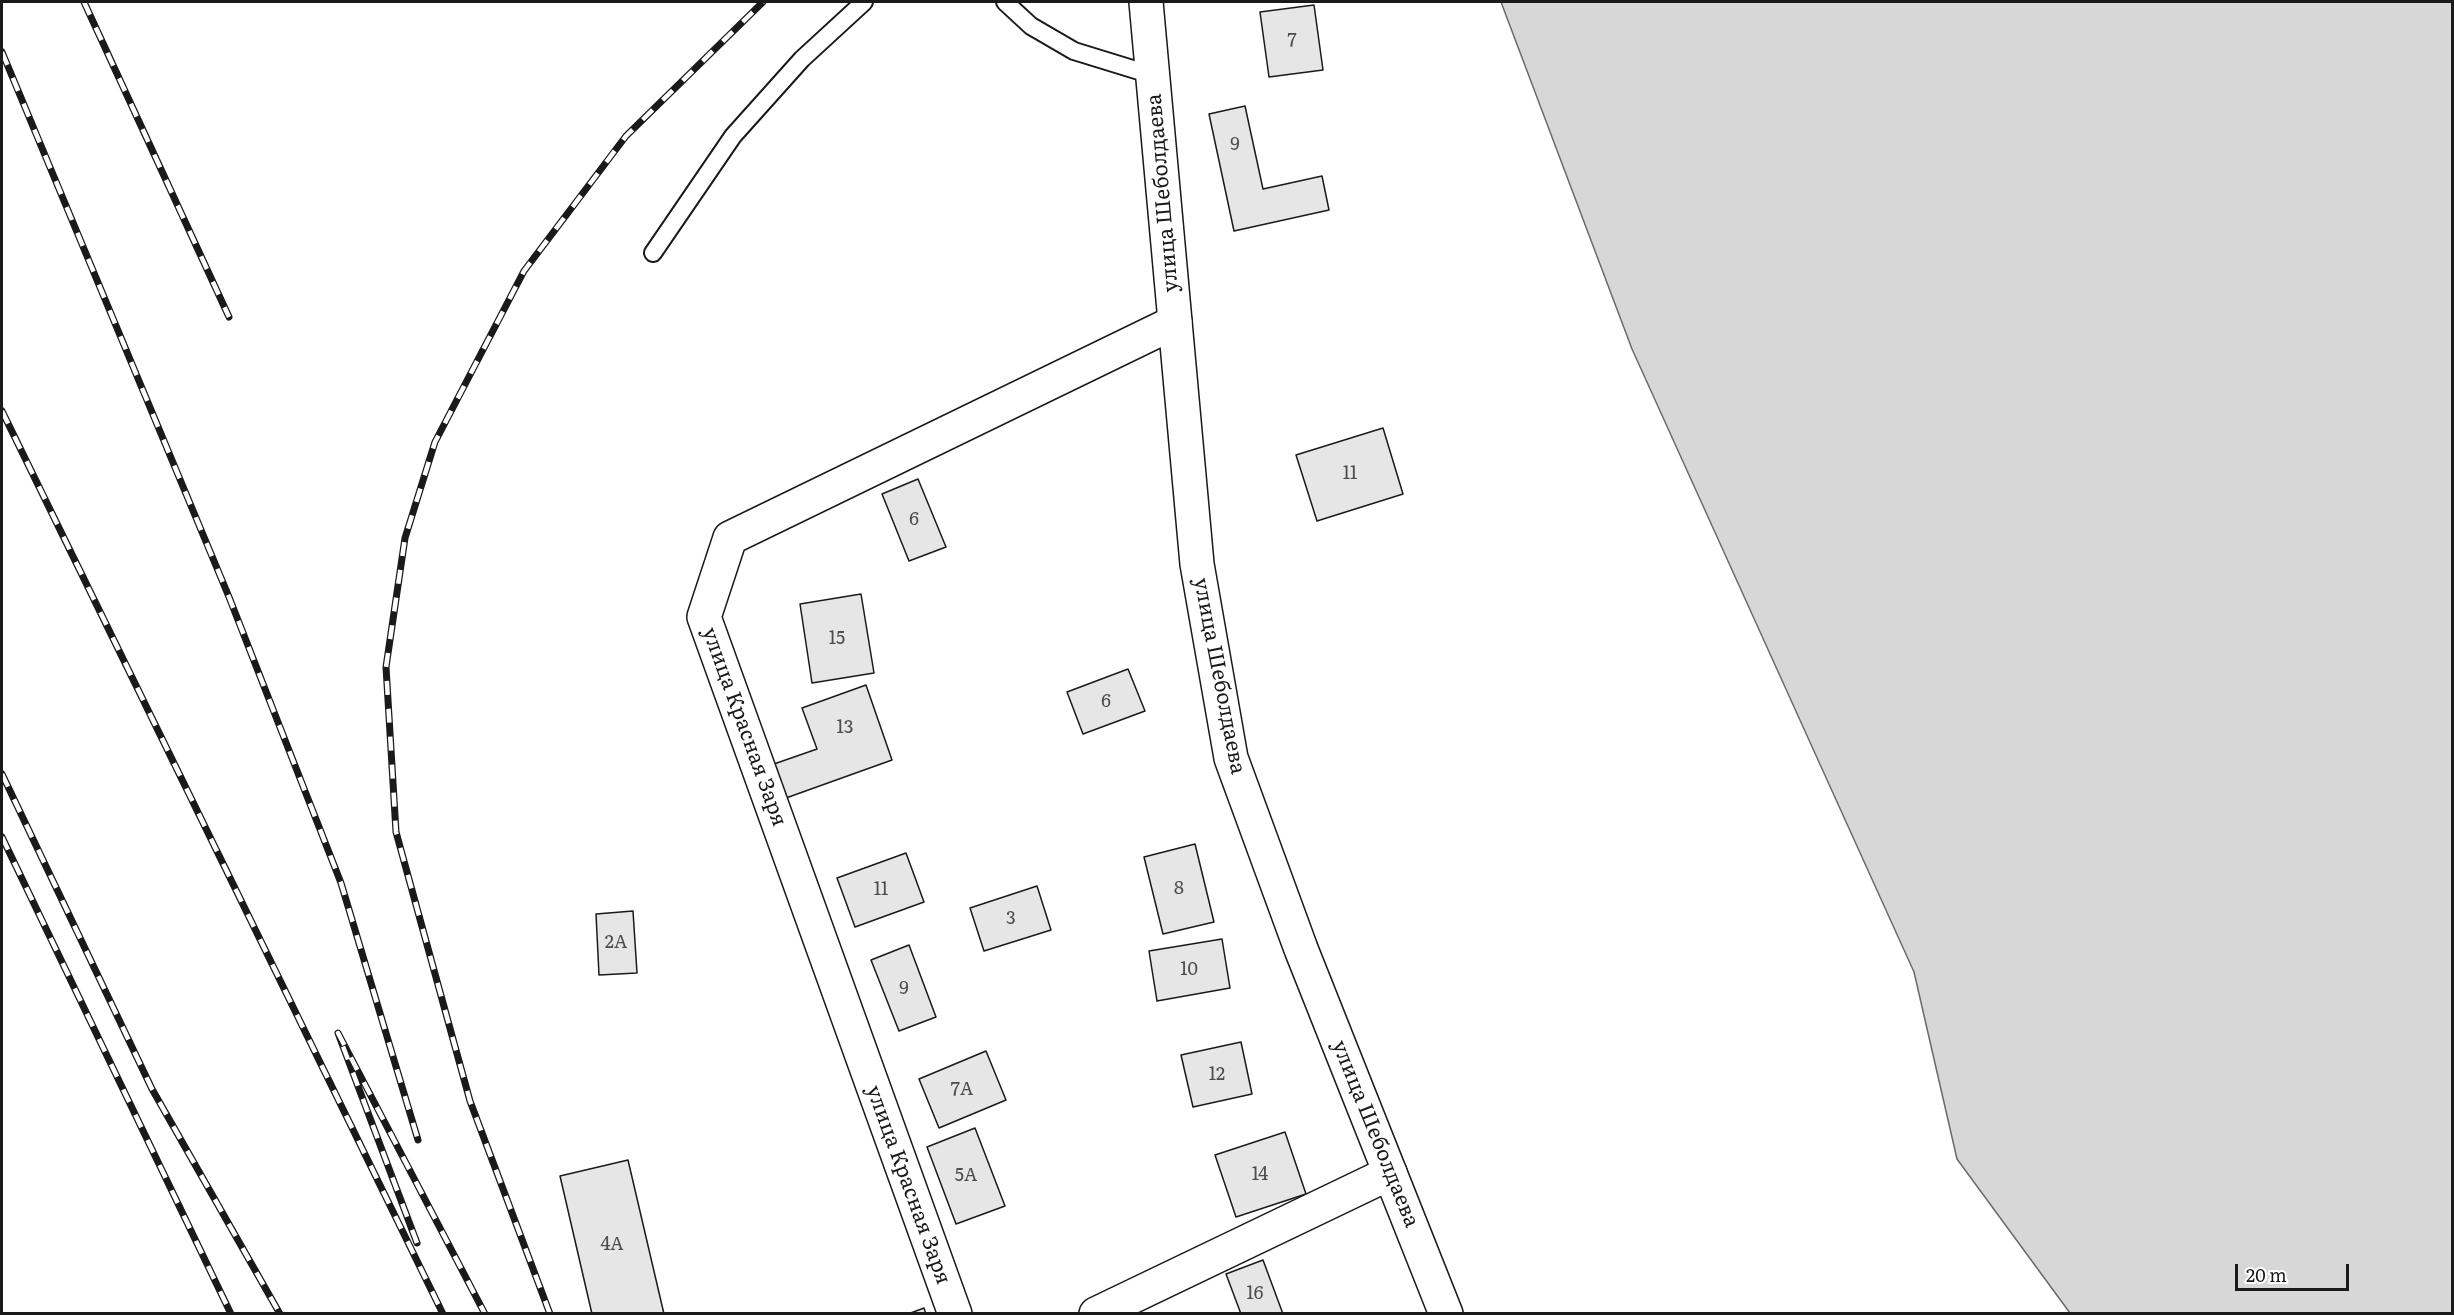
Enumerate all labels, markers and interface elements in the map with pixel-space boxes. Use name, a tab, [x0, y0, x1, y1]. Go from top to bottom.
house number: 7	[1287, 30, 1297, 52]
street label: улица Шеболдаева	[1142, 93, 1184, 293]
house number: 9	[1230, 134, 1240, 156]
house number: 11	[1343, 463, 1357, 485]
house number: 6	[909, 509, 919, 531]
street label: улица Шеболдаева	[1188, 576, 1250, 776]
street label: улица Красная Заря	[696, 624, 792, 830]
house number: 15	[829, 628, 845, 650]
house number: 6	[1101, 691, 1111, 713]
house number: 13	[836, 717, 854, 739]
house number: 8	[1174, 878, 1184, 900]
house number: 11	[874, 879, 888, 901]
house number: 3	[1006, 908, 1016, 930]
house number: 2А	[605, 932, 627, 954]
house number: 10	[1180, 959, 1198, 981]
house number: 9	[899, 978, 909, 1000]
street label: улица Шеболдаева	[1326, 1037, 1424, 1231]
house number: 12	[1209, 1064, 1225, 1086]
house number: 7А	[951, 1079, 973, 1101]
street label: улица Красная Заря	[860, 1082, 956, 1288]
house number: 14	[1252, 1164, 1268, 1186]
house number: 5А	[955, 1165, 977, 1187]
house number: 4А	[600, 1234, 624, 1256]
scale bar	[2238, 1252, 2352, 1290]
text: 20 m	[2246, 1261, 2287, 1288]
house number: 16	[1247, 1283, 1263, 1305]

